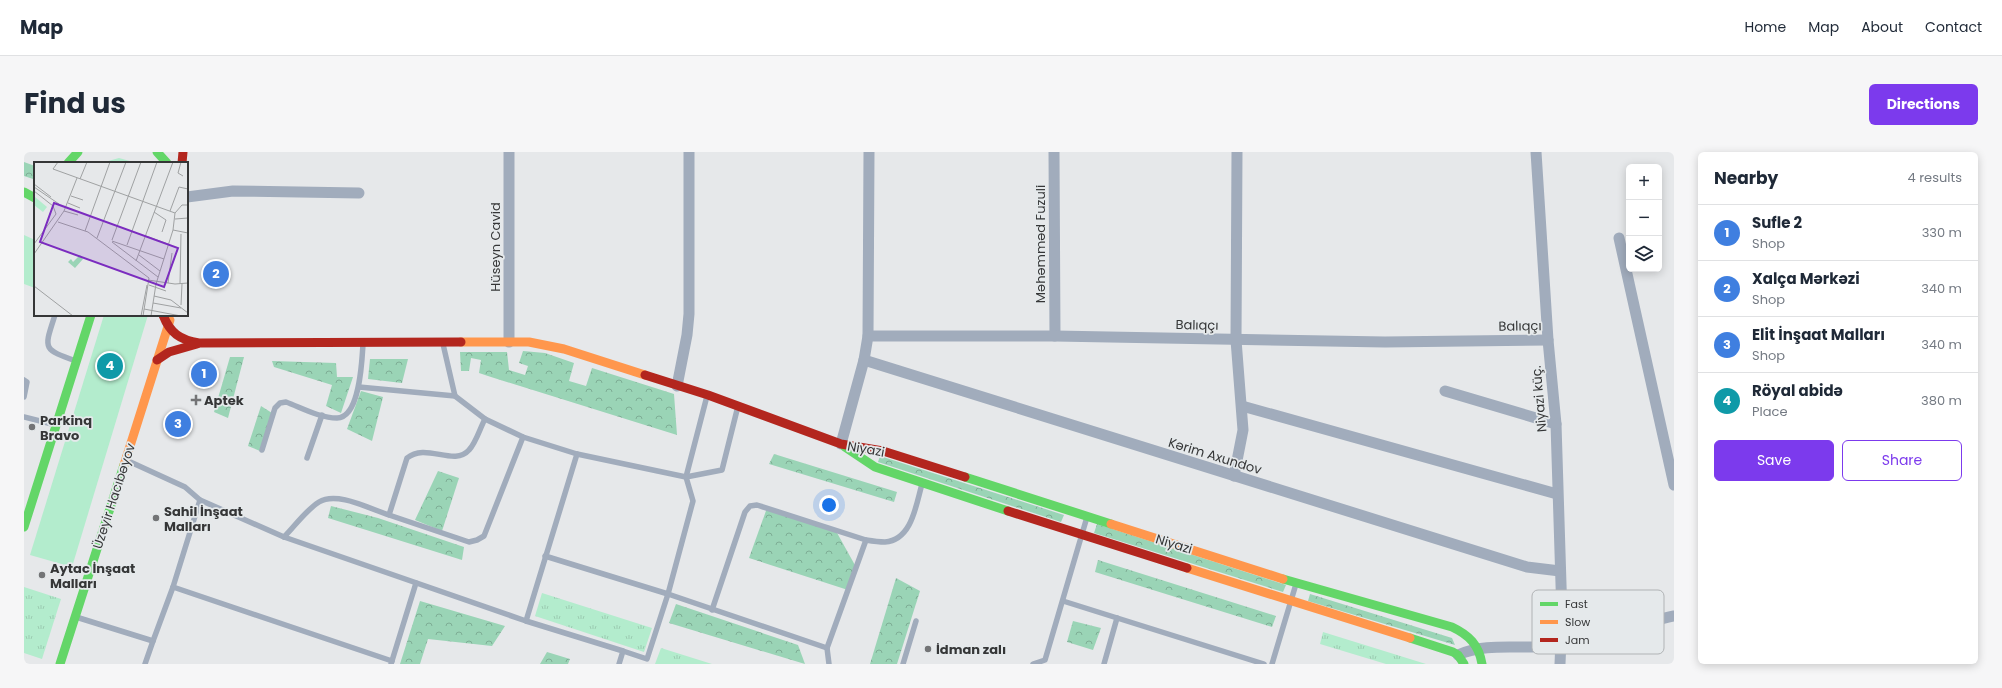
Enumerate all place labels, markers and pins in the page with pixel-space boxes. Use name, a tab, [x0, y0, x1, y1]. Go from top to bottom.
pin: 2	[203, 259, 229, 289]
pin: 4	[97, 351, 123, 381]
pin: 1	[191, 359, 217, 389]
place label: Aptek	[204, 391, 244, 410]
marker: Aptek	[191, 395, 201, 405]
pin: 3	[165, 409, 191, 439]
place label: Parkinq Bravo	[40, 411, 92, 445]
marker: Parkinq Bravo	[27, 422, 37, 432]
place label: Sahil İnşaat Malları	[164, 502, 243, 536]
marker: Sahil İnşaat Malları	[151, 513, 161, 523]
place label: Aytac İnşaat Malları	[50, 559, 135, 593]
marker: Aytac İnşaat Malları	[37, 570, 47, 580]
place label: İdman zalı	[936, 640, 1006, 659]
marker: İdman zalı	[923, 644, 933, 654]

